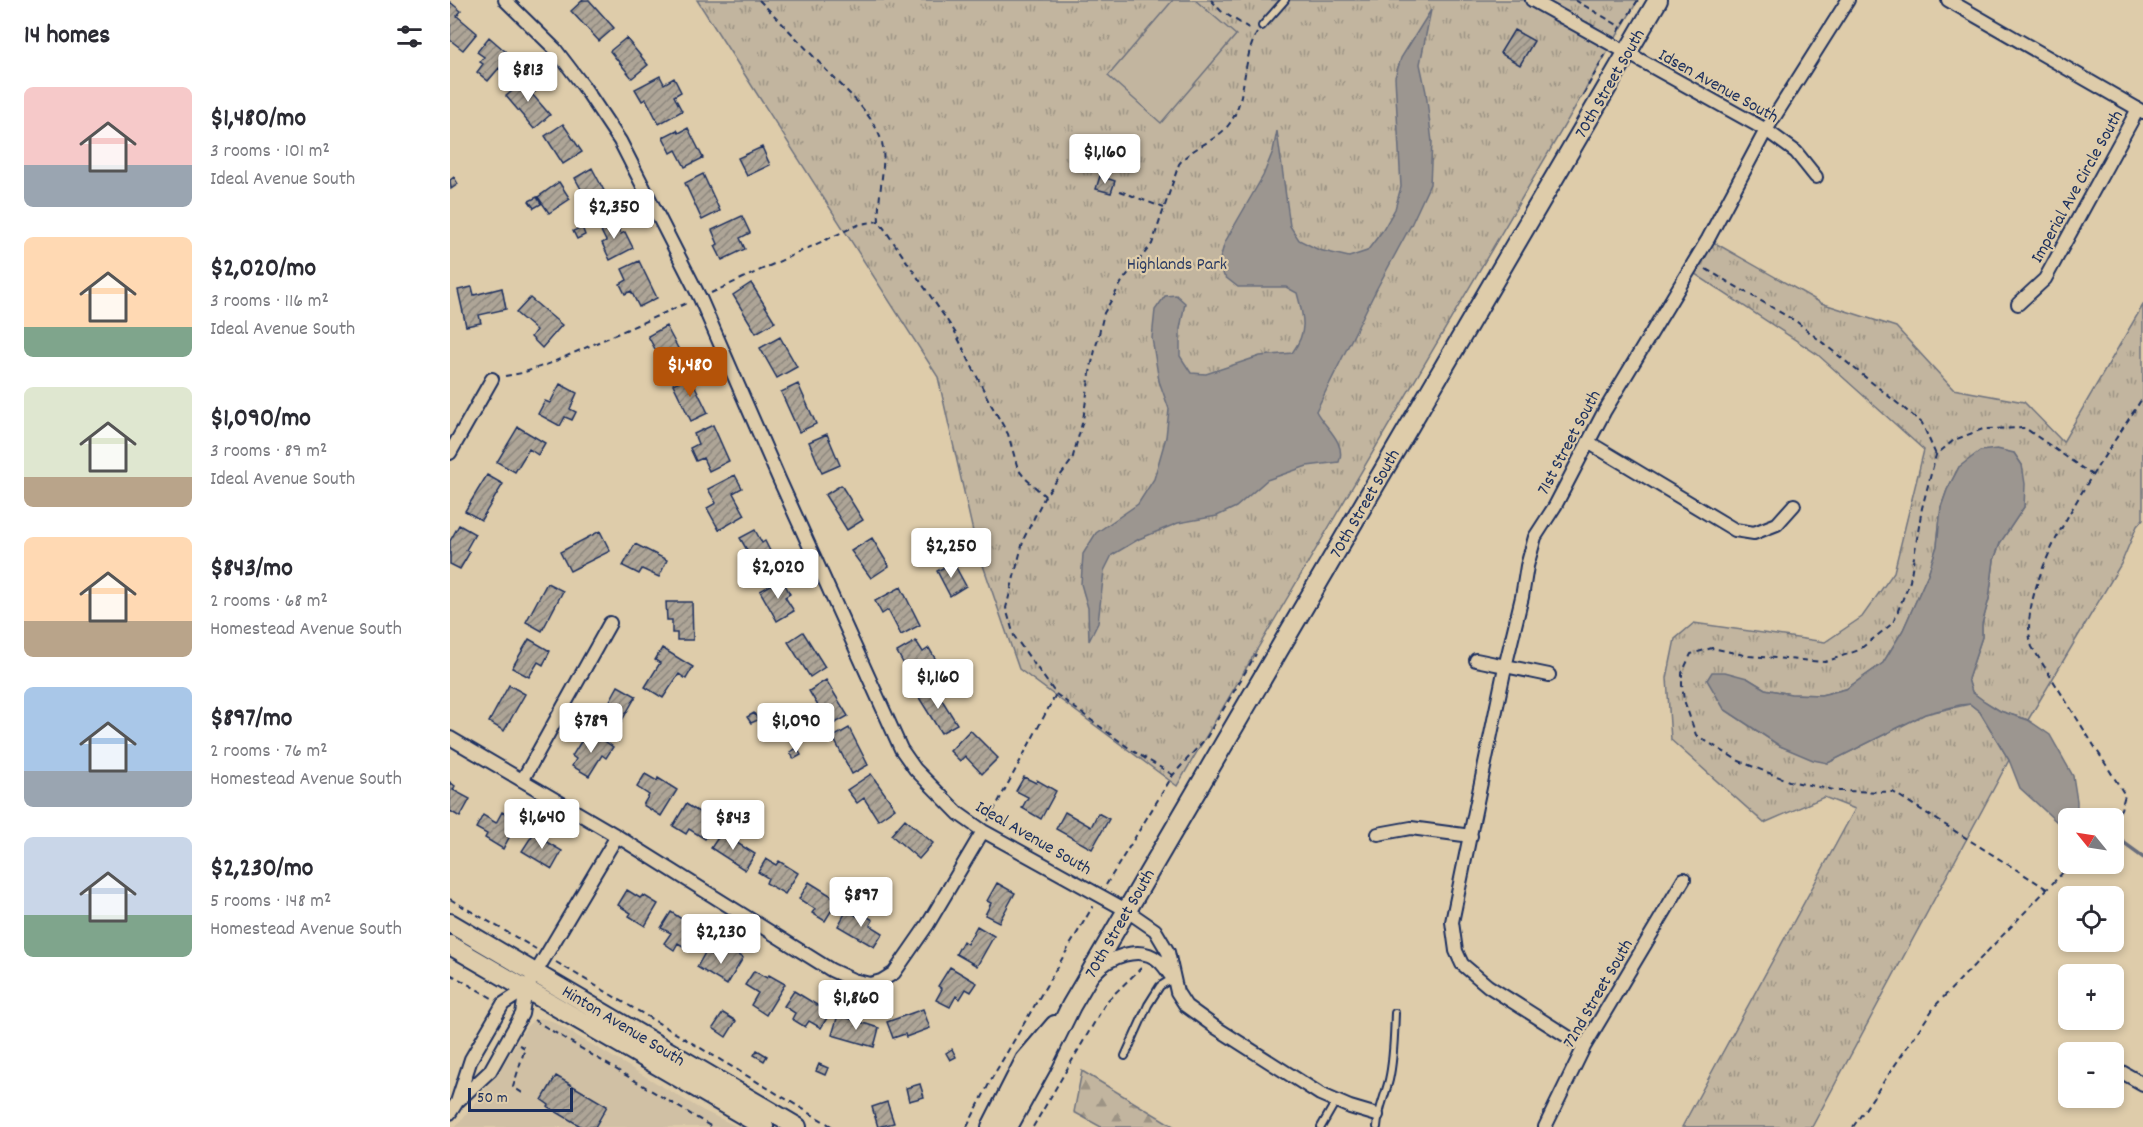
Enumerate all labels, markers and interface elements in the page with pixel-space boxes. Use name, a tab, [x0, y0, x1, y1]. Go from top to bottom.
text: 14 homes	[24, 18, 110, 55]
icon: filters	[393, 20, 426, 53]
street label: 70th Street South	[1570, 25, 1653, 143]
street label: Idsen Avenue South	[1653, 44, 1782, 131]
pin: $813	[492, 52, 564, 103]
text: $813	[512, 57, 544, 85]
text: $1,480/mo	[210, 101, 306, 138]
street label: Imperial Ave Circle South	[2026, 106, 2131, 268]
icon: home	[72, 111, 144, 183]
pin: $1,160	[1056, 134, 1154, 185]
text: 3 rooms · 101 m²	[210, 138, 330, 166]
text: $1,160	[1083, 139, 1127, 167]
text: Ideal Avenue South	[210, 166, 355, 194]
pin: $2,350	[565, 189, 663, 240]
text: $2,350	[588, 194, 640, 222]
text: $2,020/mo	[210, 251, 316, 288]
park label: Highlands Park	[1127, 253, 1227, 278]
icon: home	[72, 261, 144, 333]
text: 3 rooms · 116 m²	[210, 288, 329, 316]
text: Ideal Avenue South	[210, 316, 355, 344]
pin: $1,480	[641, 347, 739, 398]
text: $1,480	[667, 352, 713, 380]
street label: 71st Street South	[1532, 386, 1608, 500]
text: $1,090/mo	[210, 401, 311, 438]
icon: home	[72, 411, 144, 483]
text: 3 rooms · 89 m²	[210, 438, 327, 466]
street label: 70th Street South	[1325, 445, 1408, 563]
text: Ideal Avenue South	[210, 466, 355, 494]
pin: $2,250	[902, 528, 1000, 579]
text: $2,250	[925, 533, 977, 561]
pin: $2,020	[729, 549, 827, 600]
text: $843/mo	[210, 551, 293, 588]
text: $2,020	[751, 554, 805, 582]
icon: home	[72, 561, 144, 633]
text: 2 rooms · 68 m²	[210, 588, 328, 616]
text: Homestead Avenue South	[210, 616, 402, 644]
pin: $1,160	[889, 659, 987, 710]
text: $1,160	[916, 664, 960, 692]
text: $897/mo	[210, 701, 292, 738]
pin: $789	[555, 703, 627, 754]
pin: $1,090	[747, 703, 845, 754]
text: $789	[574, 708, 608, 736]
text: $1,090	[771, 708, 821, 736]
icon: home	[72, 711, 144, 783]
text: 2 rooms · 76 m²	[210, 738, 328, 766]
text: Homestead Avenue South	[210, 766, 402, 794]
street label: Ideal Avenue South	[970, 796, 1096, 883]
pin: $1,640	[493, 799, 591, 850]
pin: $843	[697, 800, 769, 851]
text: $1,640	[518, 804, 566, 832]
text: $843	[715, 805, 751, 833]
north arrow	[2058, 808, 2124, 874]
map controls	[2058, 808, 2124, 1108]
text: $2,230/mo	[210, 851, 313, 888]
icon: home	[72, 861, 144, 933]
street label: 70th Street South	[1080, 865, 1163, 983]
pin: $897	[825, 877, 897, 928]
text: $897	[844, 882, 878, 910]
button: locate	[2058, 886, 2124, 952]
text: 5 rooms · 148 m²	[210, 888, 331, 916]
pin: $2,230	[672, 914, 770, 965]
text: Homestead Avenue South	[210, 916, 402, 944]
text: $2,230	[695, 919, 747, 947]
street label: 72nd Street South	[1558, 935, 1641, 1053]
button: +	[2058, 964, 2124, 1030]
street label: Hinton Avenue South	[556, 980, 689, 1074]
pin: $1,860	[807, 980, 905, 1031]
text: $1,860	[832, 985, 880, 1013]
button: −	[2058, 1042, 2124, 1108]
scale bar	[468, 1085, 573, 1112]
text: 50 m	[477, 1087, 508, 1110]

